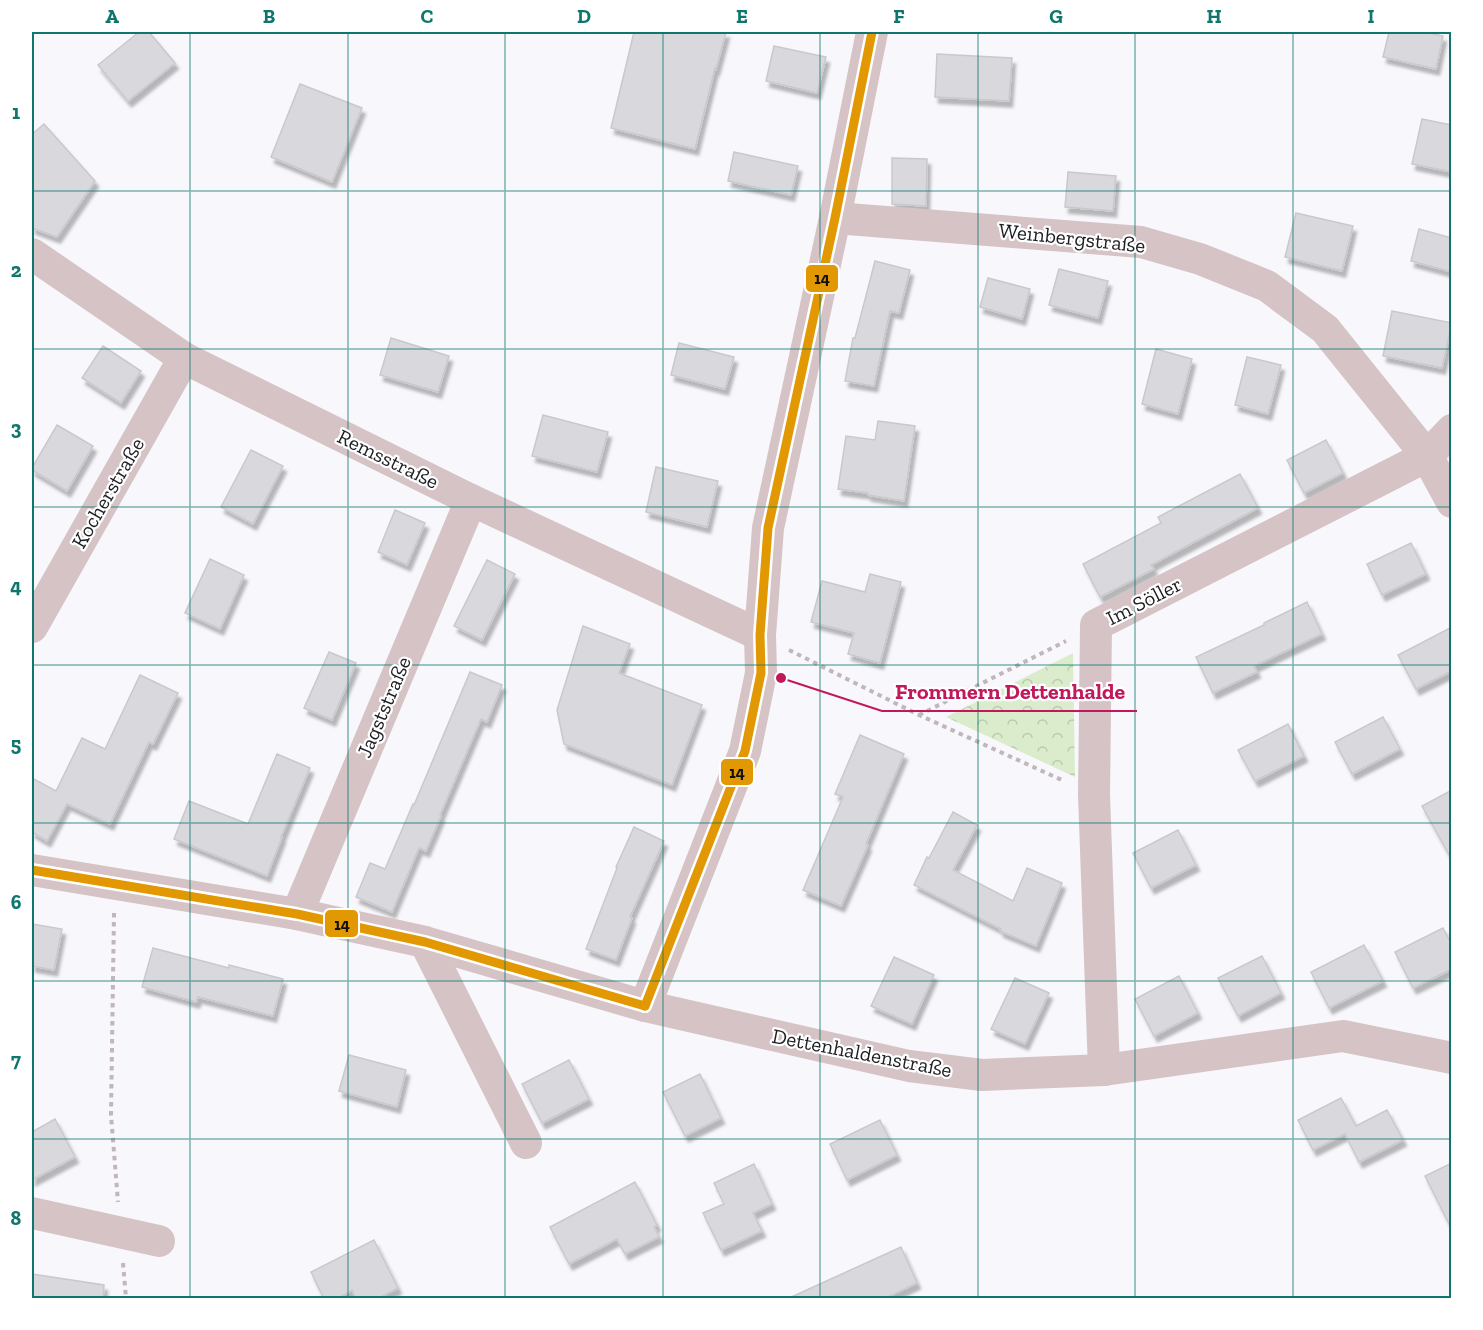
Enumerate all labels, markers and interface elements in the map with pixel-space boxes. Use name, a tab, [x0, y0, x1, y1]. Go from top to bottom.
text: A	[105, 4, 119, 28]
text: B	[263, 4, 275, 28]
text: C	[421, 4, 434, 28]
text: D	[577, 4, 591, 28]
text: E	[736, 4, 748, 28]
text: F	[893, 4, 905, 28]
text: G	[1049, 4, 1063, 28]
text: H	[1206, 4, 1222, 28]
text: I	[1367, 4, 1375, 28]
text: 1	[12, 100, 20, 124]
street label: Weinbergstraße	[997, 217, 1147, 258]
text: 2	[11, 258, 22, 282]
line badge: 14	[805, 264, 839, 293]
text: 14	[814, 269, 830, 288]
text: 3	[11, 416, 22, 440]
street label: Remsstraße	[334, 423, 443, 494]
street label: Kocherstraße	[66, 433, 149, 552]
street label: Im Söller	[1102, 571, 1186, 630]
text: 4	[10, 574, 22, 598]
street label: Jagststraße	[351, 652, 416, 761]
callout: Frommern Dettenhalde	[882, 671, 1137, 711]
text: Frommern Dettenhalde	[895, 678, 1125, 705]
text: 5	[11, 732, 21, 756]
line badge: 14	[720, 758, 754, 786]
text: 14	[729, 763, 745, 782]
text: 6	[11, 890, 22, 914]
line badge: 14	[324, 909, 359, 938]
text: 14	[334, 915, 350, 934]
street label: Dettenhaldenstraße	[770, 1023, 954, 1082]
text: 7	[11, 1048, 21, 1072]
text: 8	[11, 1206, 22, 1230]

